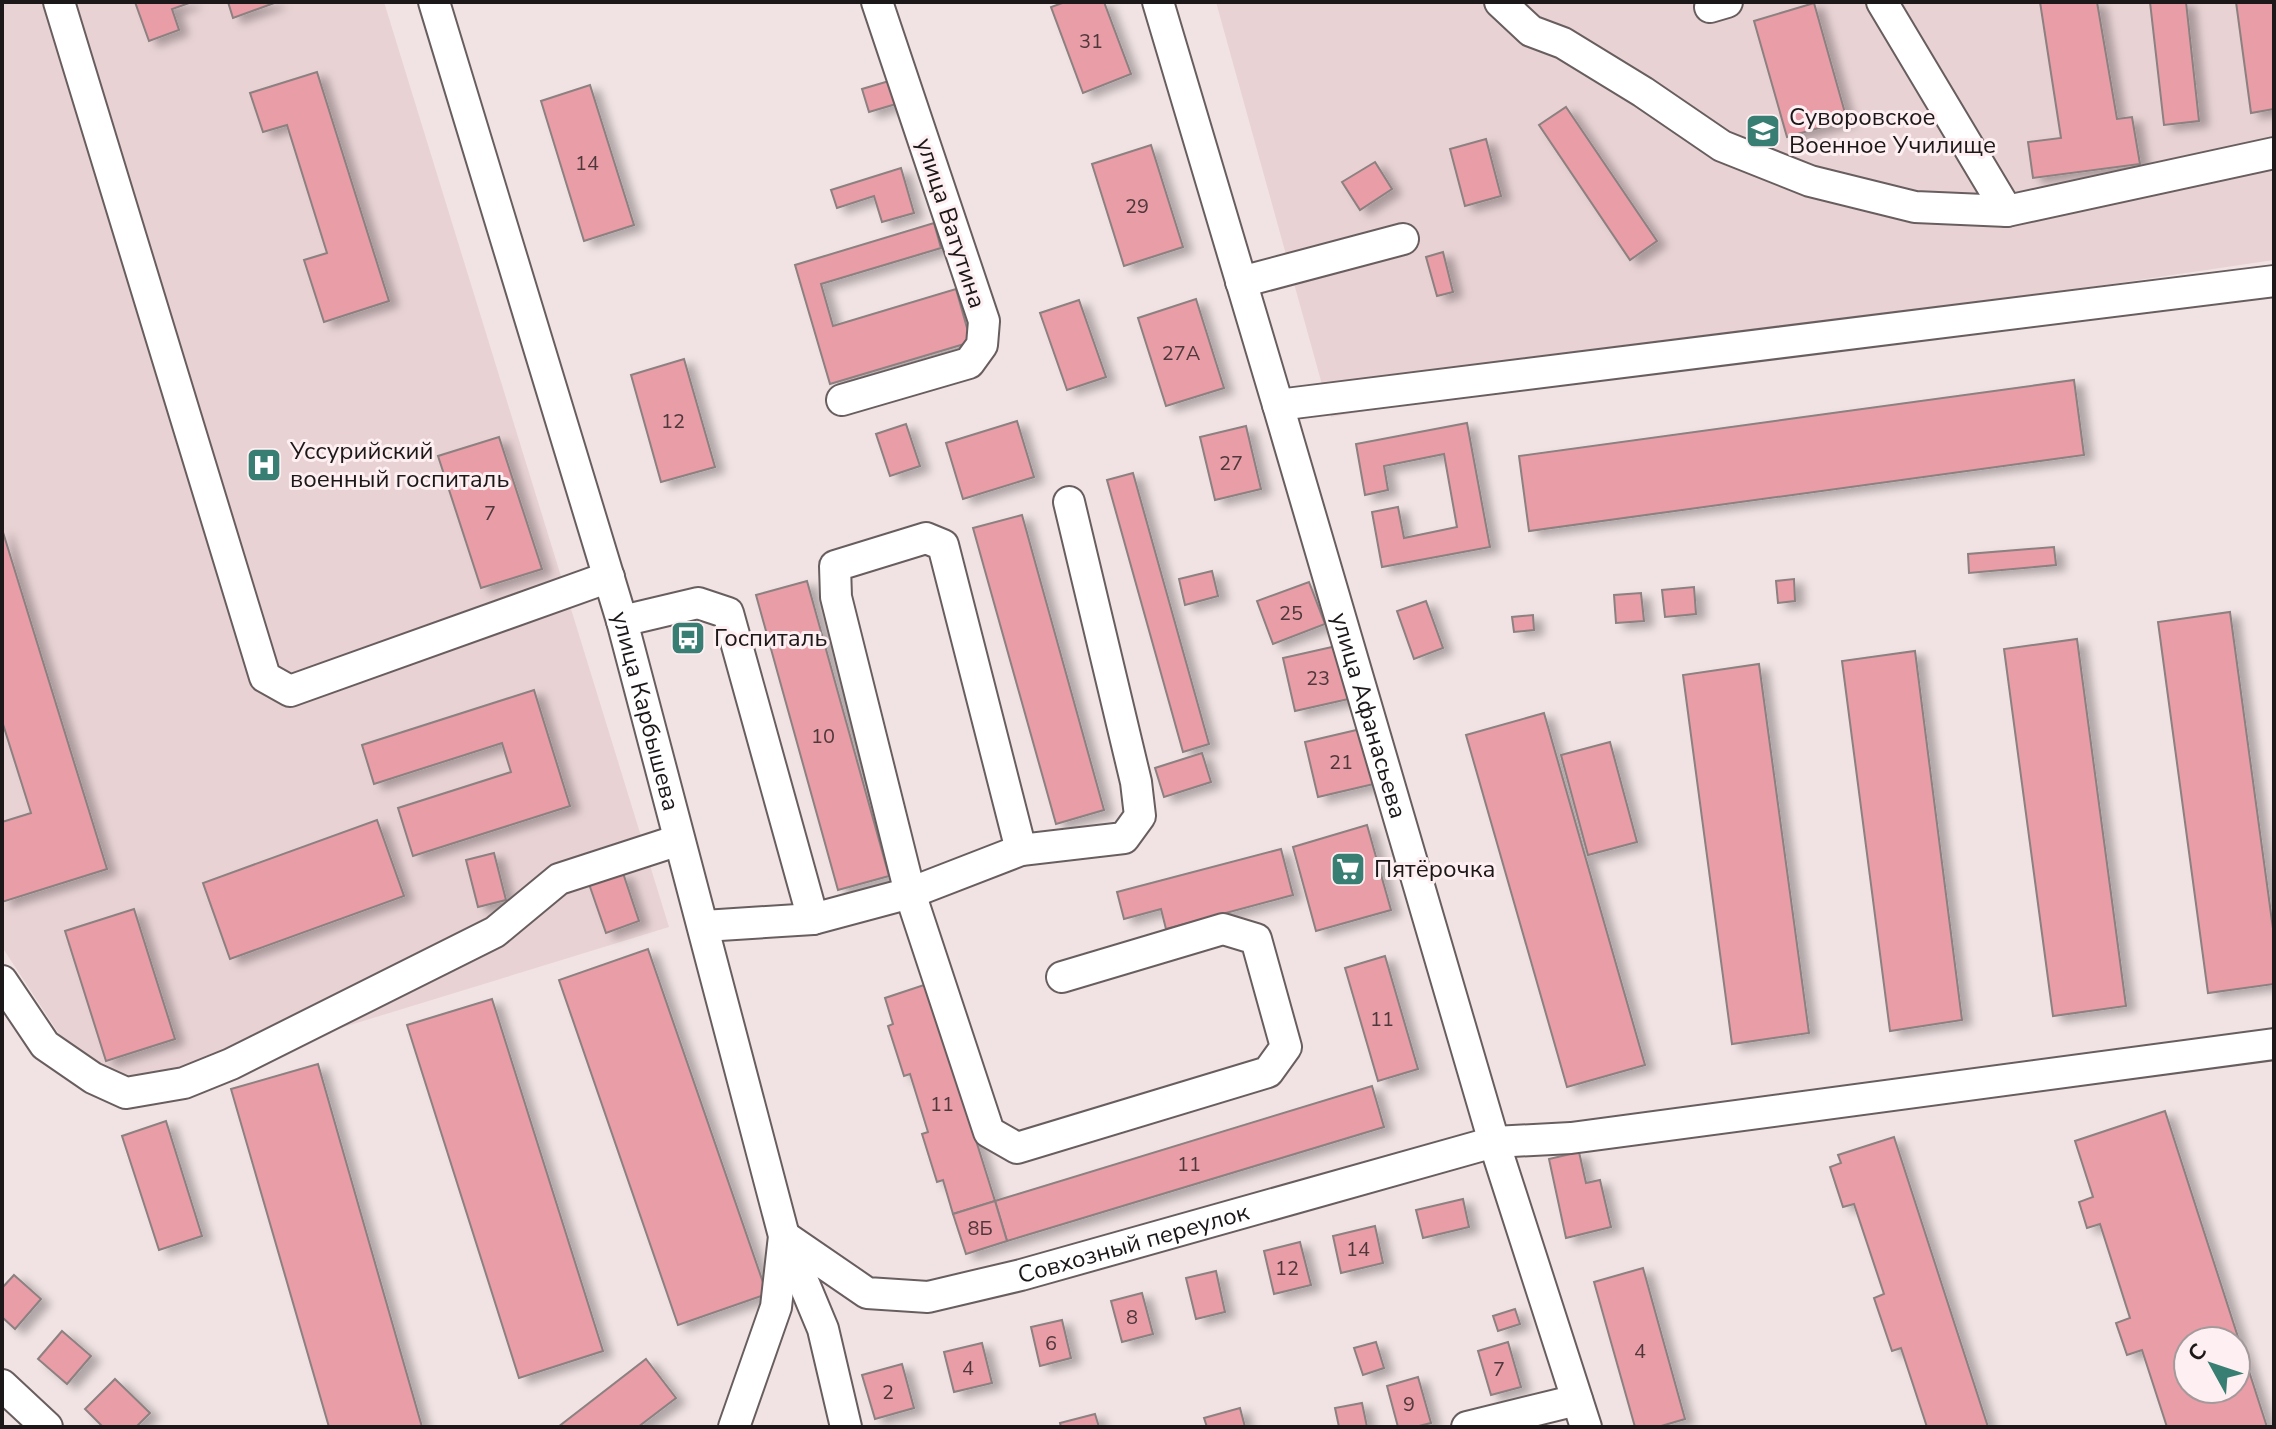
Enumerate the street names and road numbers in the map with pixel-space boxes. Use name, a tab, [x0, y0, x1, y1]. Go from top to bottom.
street label: улица Ватутина	[908, 134, 994, 312]
street label: улица Карбышева	[604, 607, 687, 814]
street label: улица Афанасьева	[1324, 609, 1414, 822]
street label: Совхозный переулок	[1014, 1196, 1253, 1291]

